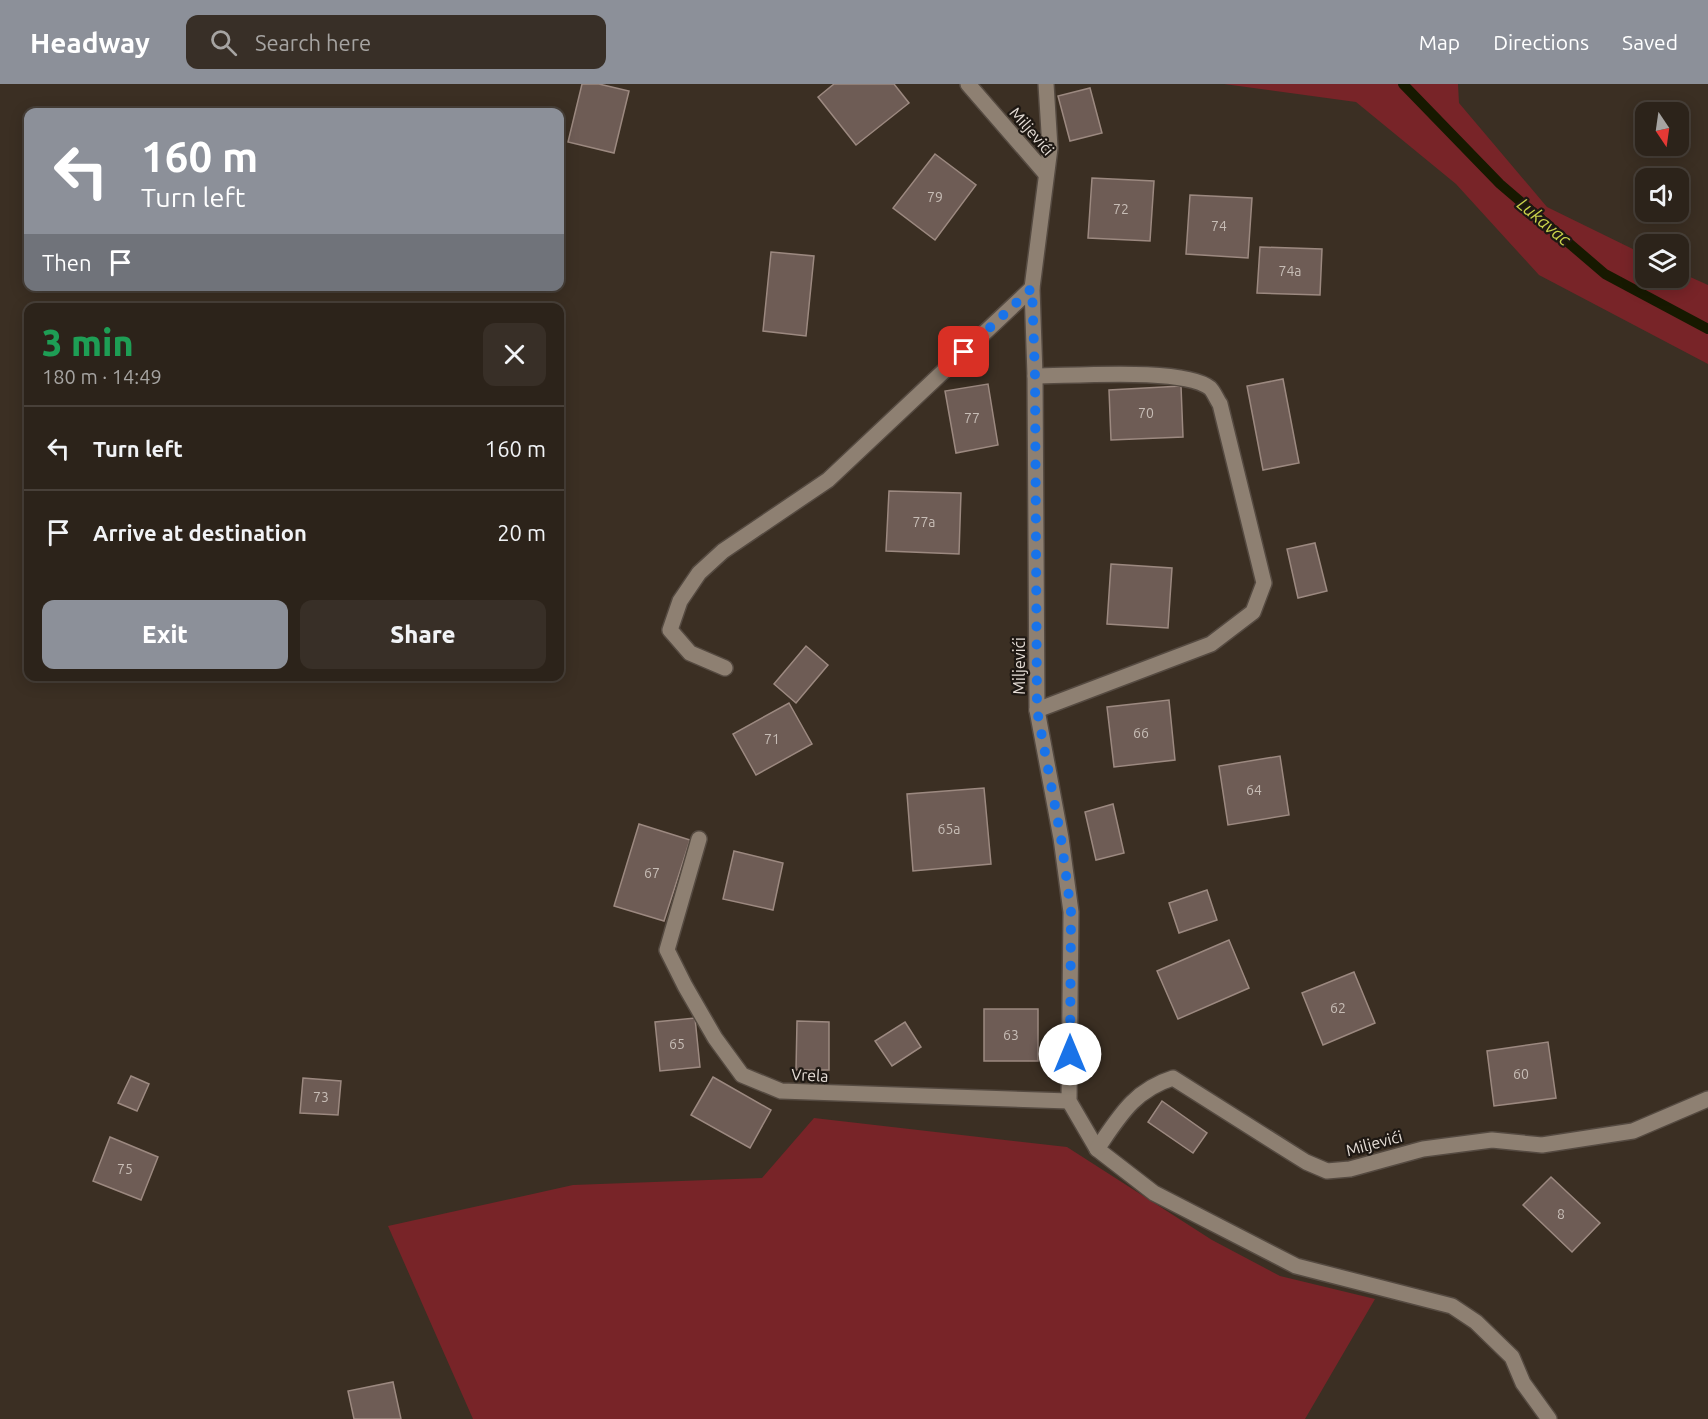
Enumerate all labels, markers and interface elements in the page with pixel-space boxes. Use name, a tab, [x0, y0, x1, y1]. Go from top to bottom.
search box	[186, 15, 606, 69]
icon: search	[207, 26, 240, 59]
text: Headway	[30, 27, 150, 58]
text: Search here	[255, 30, 371, 55]
text: Map	[1419, 30, 1460, 54]
text: Directions	[1493, 30, 1589, 54]
text: Saved	[1622, 30, 1678, 54]
north arrow	[1635, 102, 1689, 156]
map controls	[1635, 102, 1689, 288]
street label: Miljevići	[1006, 103, 1058, 159]
icon: left	[42, 132, 120, 210]
text: 160 m	[141, 133, 258, 180]
button: sound	[1635, 168, 1689, 222]
text: Turn left	[141, 182, 245, 212]
house number: 79	[927, 189, 943, 205]
water label: Lukavac	[1514, 193, 1576, 250]
house number: 72	[1113, 201, 1129, 217]
house number: 74	[1211, 218, 1227, 234]
button: layers	[1635, 234, 1689, 288]
icon: arrive	[104, 246, 137, 279]
text: Then	[42, 250, 92, 275]
house number: 74a	[1279, 263, 1302, 279]
text: 3 min	[42, 322, 134, 363]
button: close	[483, 323, 546, 386]
pin	[938, 326, 989, 377]
icon: arrive	[947, 335, 980, 368]
text: 180 m · 14:49	[42, 365, 162, 388]
house number: 70	[1138, 405, 1154, 421]
house number: 77	[964, 410, 980, 426]
icon: left	[42, 432, 75, 465]
text: Turn left	[93, 436, 183, 461]
text: 160 m	[485, 436, 546, 461]
house number: 77a	[913, 514, 936, 530]
icon: arrive	[42, 516, 75, 549]
text: Arrive at destination	[93, 520, 307, 545]
text: 20 m	[497, 520, 546, 545]
button: Exit	[42, 600, 288, 669]
button: Share	[300, 600, 546, 669]
street label: Miljevići	[1010, 637, 1028, 695]
house number: 66	[1133, 725, 1149, 741]
house number: 71	[764, 731, 780, 747]
house number: 64	[1246, 782, 1262, 798]
house number: 65a	[938, 821, 961, 837]
house number: 67	[644, 865, 660, 881]
house number: 62	[1330, 1000, 1346, 1016]
position arrow	[1038, 1022, 1102, 1086]
house number: 63	[1003, 1027, 1019, 1043]
house number: 65	[669, 1036, 685, 1052]
street label: Vrela	[791, 1065, 829, 1085]
house number: 60	[1513, 1066, 1529, 1082]
house number: 73	[313, 1089, 329, 1105]
street label: Miljevići	[1344, 1127, 1404, 1159]
house number: 75	[117, 1161, 133, 1177]
house number: 8	[1557, 1206, 1565, 1222]

